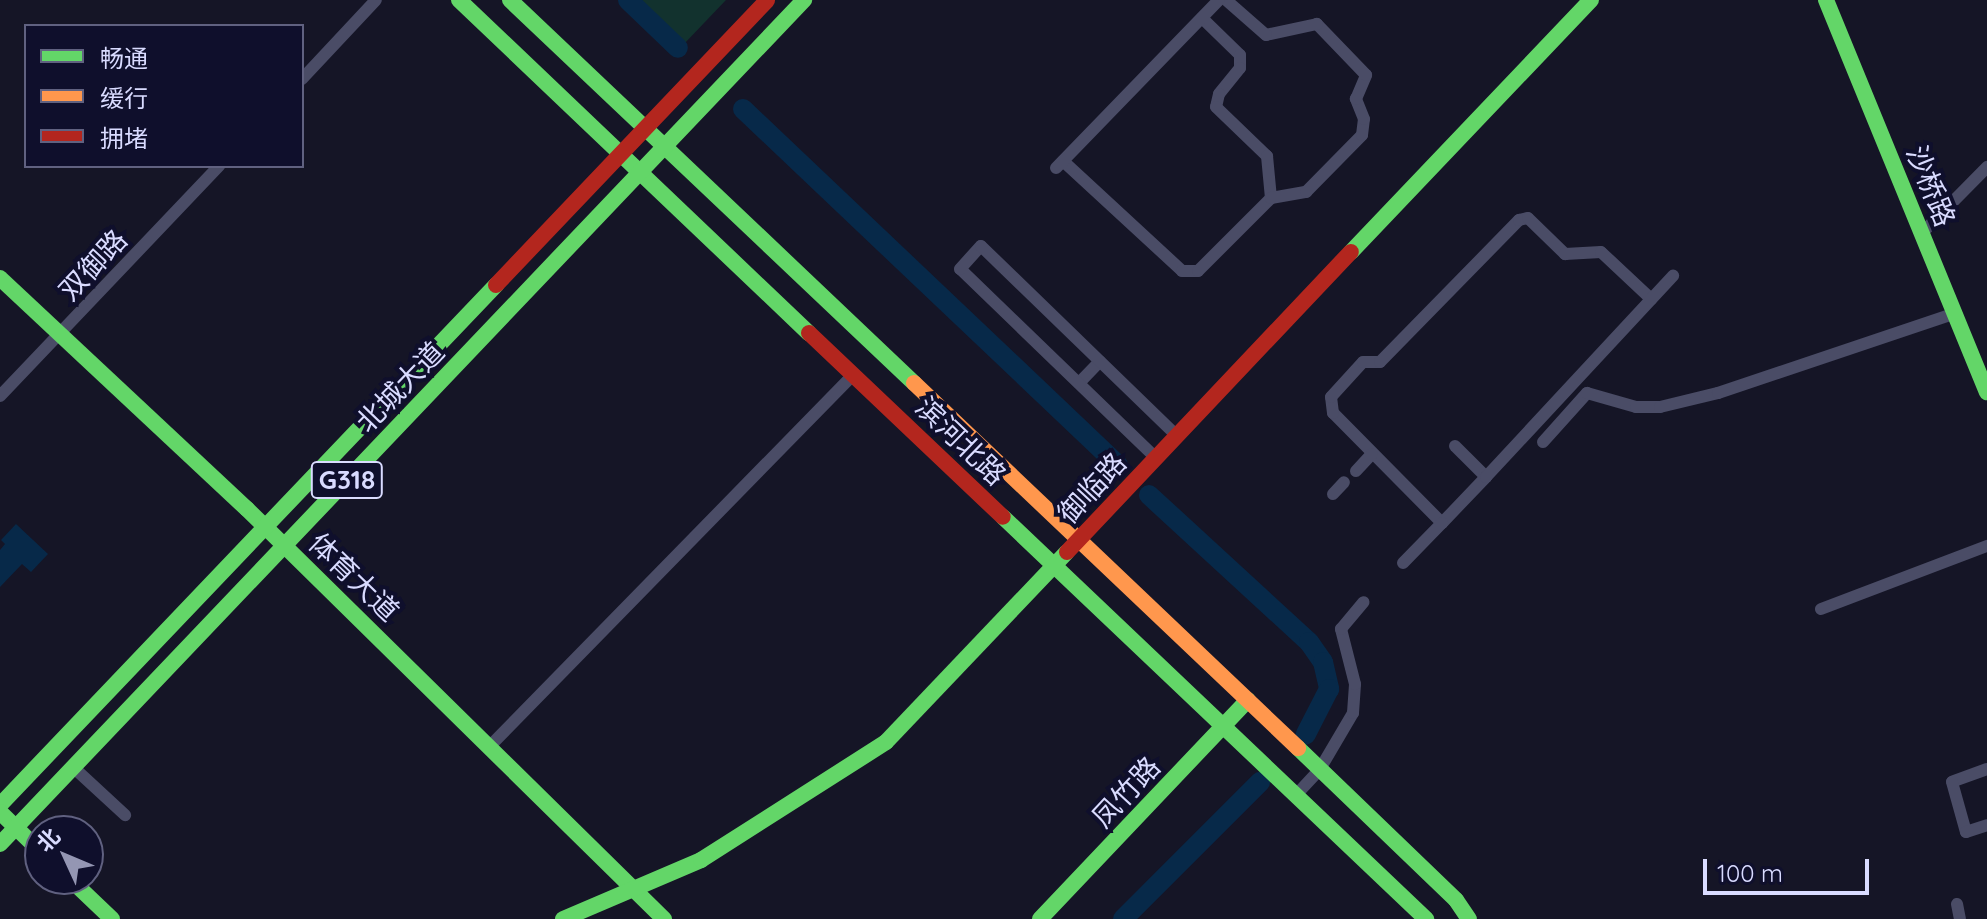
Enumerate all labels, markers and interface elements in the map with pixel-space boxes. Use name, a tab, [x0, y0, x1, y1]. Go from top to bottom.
legend	[24, 24, 304, 168]
text: 畅通	[100, 43, 148, 73]
text: 缓行	[100, 83, 148, 113]
text: 拥堵	[100, 123, 148, 153]
street label: 沙桥路	[1900, 141, 1962, 231]
street label: 双御路	[52, 223, 134, 307]
street label: 北城大道	[349, 335, 451, 439]
street label: 滨河北路	[909, 390, 1013, 492]
street label: 御临路	[1051, 446, 1133, 530]
road number: G318	[309, 458, 385, 502]
street label: 体育大道	[302, 526, 406, 628]
street label: 凤竹路	[1085, 750, 1167, 834]
north arrow	[24, 815, 104, 895]
text: 北	[30, 822, 66, 857]
scale bar	[1707, 843, 1873, 893]
text: 100 m	[1717, 858, 1783, 888]

